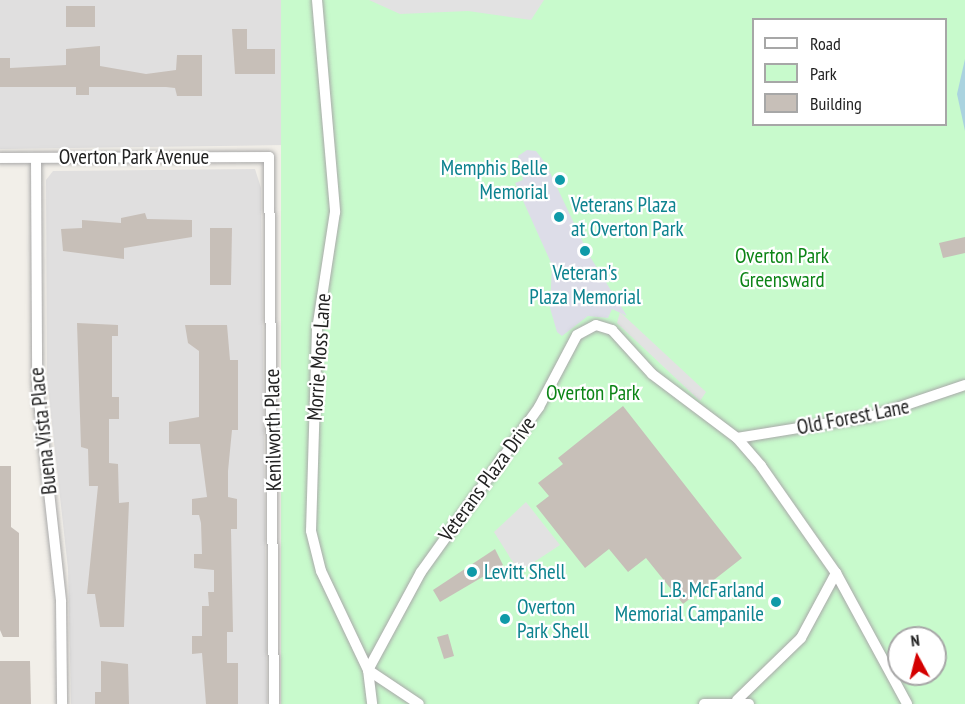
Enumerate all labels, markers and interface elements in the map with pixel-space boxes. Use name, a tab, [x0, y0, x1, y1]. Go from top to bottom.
legend	[752, 18, 947, 126]
text: Road	[810, 32, 841, 55]
text: Park	[810, 62, 837, 85]
text: Building	[810, 92, 862, 115]
street label: Overton Park Avenue	[58, 144, 210, 170]
place label: Memphis Belle Memorial	[441, 155, 548, 205]
marker: Memphis Belle Memorial	[553, 173, 567, 187]
place label: Veterans Plaza at Overton Park	[571, 192, 684, 242]
marker: Veterans Plaza at Overton Park	[552, 210, 566, 224]
park label: Overton Park Greensward	[735, 243, 829, 293]
marker: Veteran's Plaza Memorial	[578, 244, 592, 258]
place label: Veteran's Plaza Memorial	[529, 260, 641, 310]
street label: Morrie Moss Lane	[302, 293, 336, 421]
street label: Buena Vista Place	[24, 366, 62, 496]
street label: Kenilworth Place	[259, 369, 287, 491]
park label: Overton Park	[546, 380, 640, 406]
street label: Old Forest Lane	[795, 394, 911, 440]
street label: Veterans Plaza Drive	[433, 412, 541, 546]
place label: Levitt Shell	[484, 559, 566, 585]
marker: Levitt Shell	[465, 565, 479, 579]
place label: L.B. McFarland Memorial Campanile	[615, 577, 764, 627]
place label: Overton Park Shell	[517, 594, 589, 644]
marker: L.B. McFarland Memorial Campanile	[769, 595, 783, 609]
marker: Overton Park Shell	[498, 612, 512, 626]
north arrow	[887, 626, 947, 686]
text: N	[910, 630, 921, 651]

